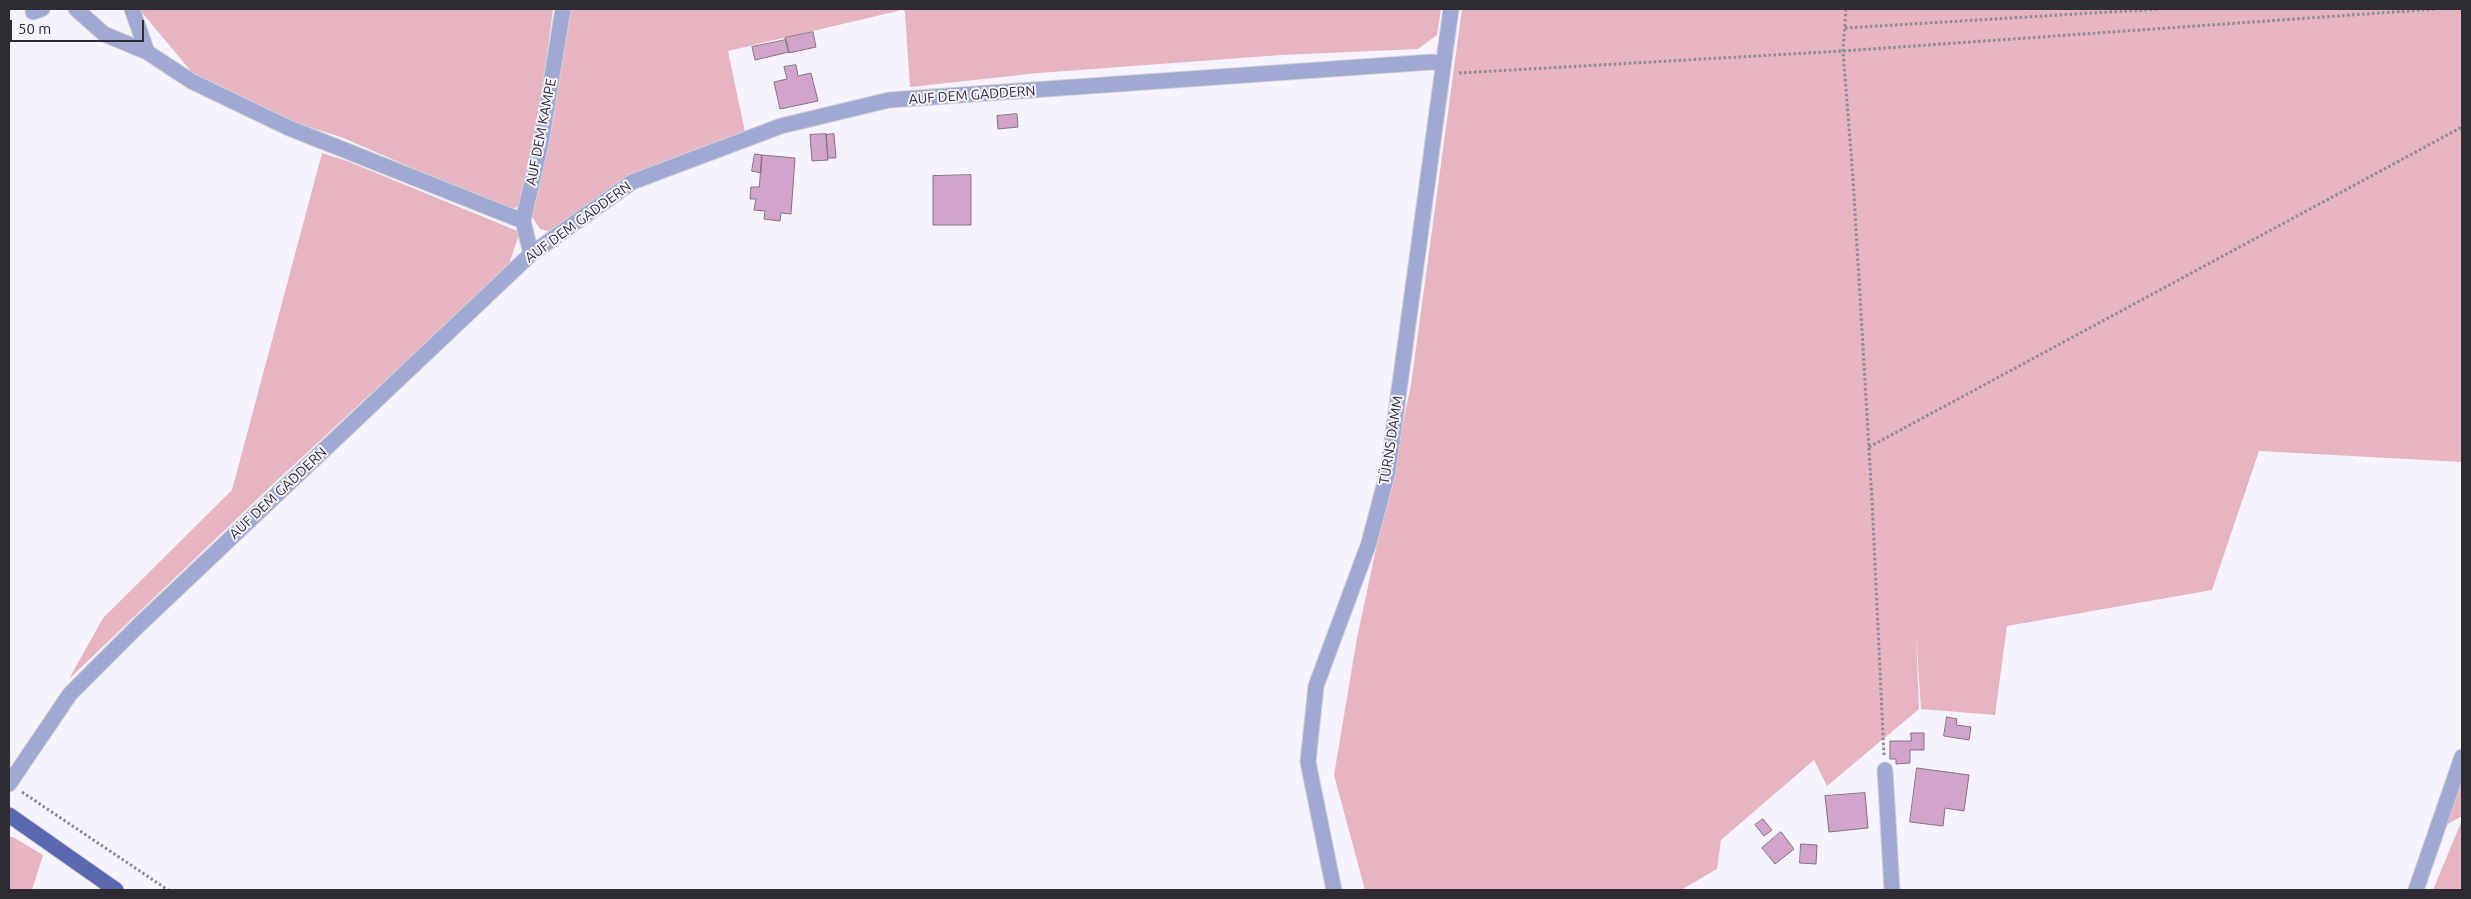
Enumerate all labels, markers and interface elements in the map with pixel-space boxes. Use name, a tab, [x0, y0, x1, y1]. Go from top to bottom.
scale bar	[12, 10, 146, 42]
text: 50 m	[18, 20, 51, 37]
street label: AUF DEM KAMPE	[522, 77, 560, 187]
street label: AUF DEM GADDERN	[908, 82, 1036, 108]
street label: AUF DEM GADDERN	[522, 178, 634, 266]
street label: TÜRNS DAMM	[1376, 394, 1406, 486]
street label: AUF DEM GADDERN	[226, 444, 330, 542]

